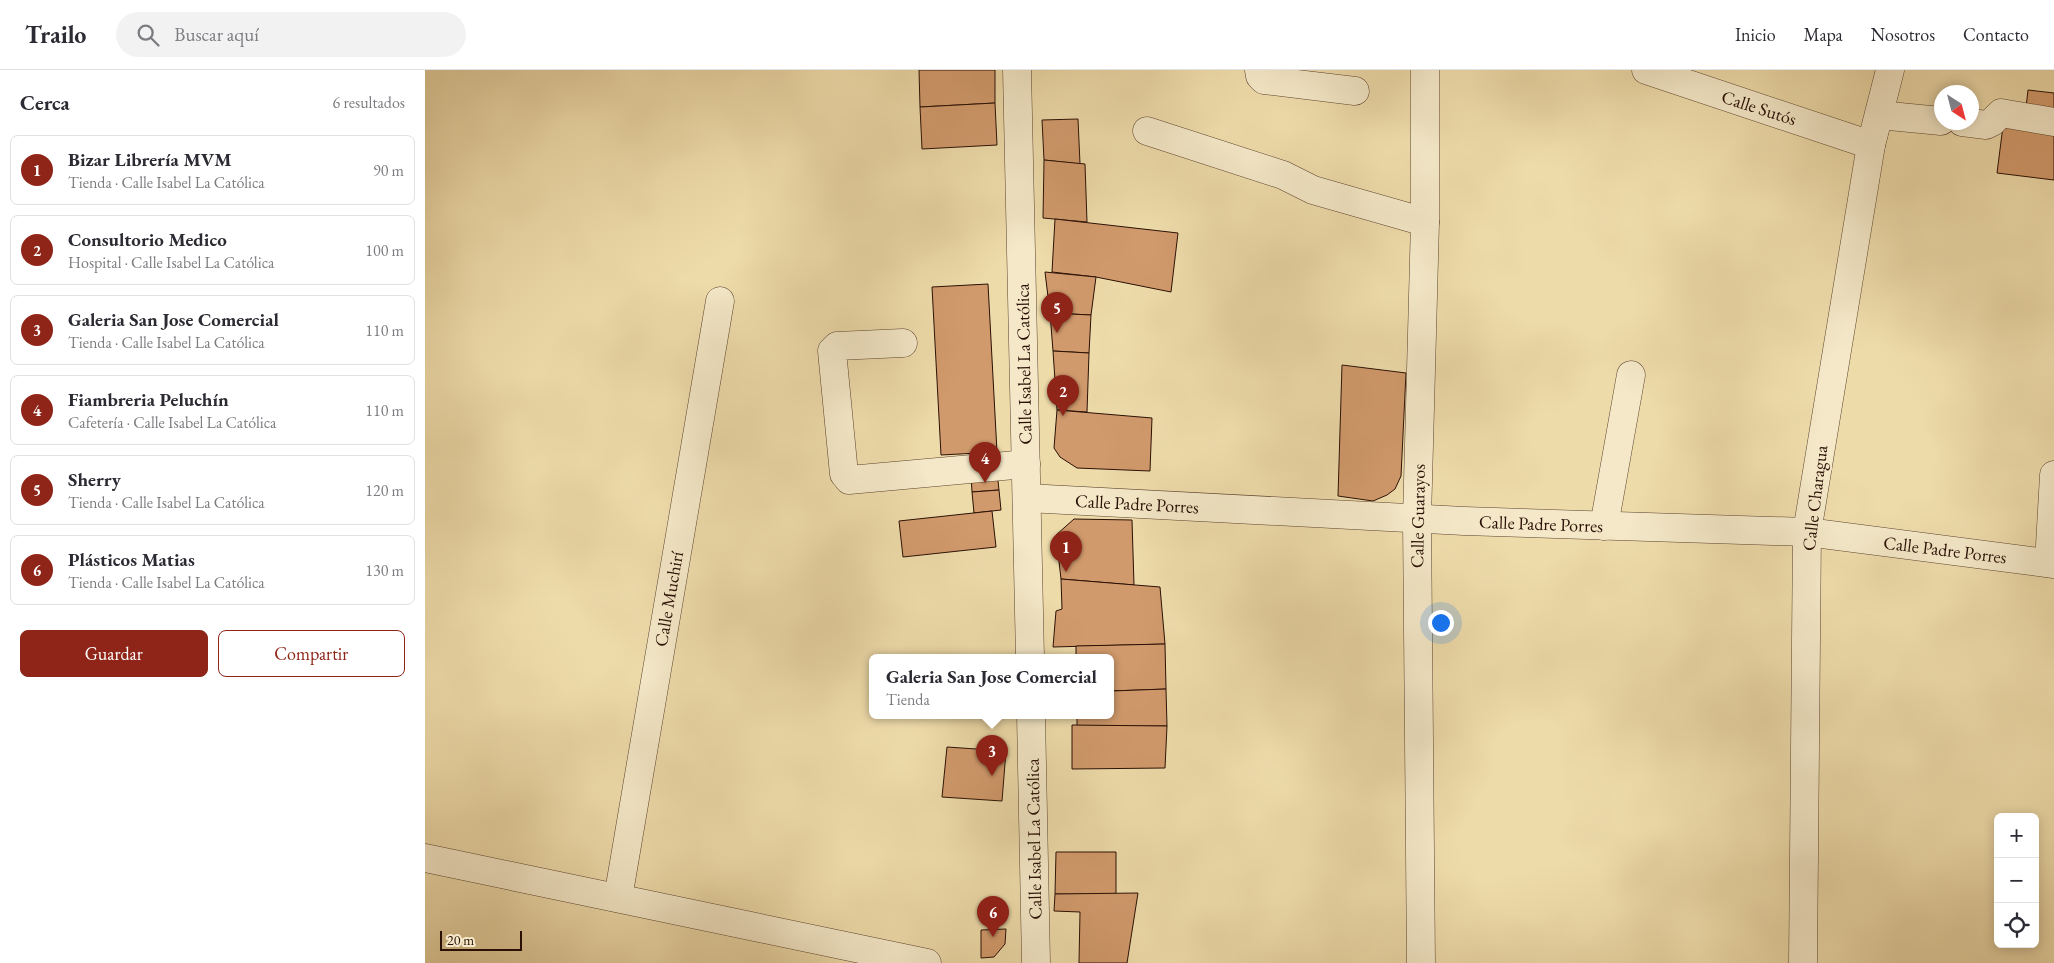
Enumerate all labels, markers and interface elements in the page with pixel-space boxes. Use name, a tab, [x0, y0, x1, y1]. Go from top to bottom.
search box	[116, 12, 466, 57]
text: Trailo	[25, 19, 86, 50]
icon: search	[134, 21, 162, 49]
text: Buscar aquí	[174, 22, 259, 47]
text: Inicio	[1735, 23, 1776, 46]
text: Mapa	[1804, 23, 1843, 46]
text: Nosotros	[1871, 23, 1935, 46]
text: Contacto	[1963, 23, 2029, 46]
street label: Calle Sutós	[1719, 85, 1800, 130]
north arrow	[1934, 85, 1979, 130]
text: Cerca	[20, 89, 70, 116]
text: 6 resultados	[333, 92, 405, 113]
text: Bizar Librería MVM	[68, 147, 232, 172]
text: 1	[33, 160, 41, 181]
text: 90 m	[373, 160, 404, 181]
text: Tienda · Calle Isabel La Católica	[68, 172, 265, 193]
text: Consultorio Medico	[68, 227, 227, 252]
text: 2	[33, 240, 41, 261]
text: 100 m	[365, 240, 404, 261]
text: Hospital · Calle Isabel La Católica	[68, 252, 274, 273]
street label: Calle Isabel La Católica	[1011, 282, 1036, 445]
pin: 5	[1041, 292, 1073, 333]
text: Galeria San Jose Comercial	[68, 307, 279, 332]
text: 3	[33, 320, 41, 341]
text: 110 m	[365, 320, 404, 341]
text: Tienda · Calle Isabel La Católica	[68, 332, 265, 353]
pin: 2	[1047, 375, 1079, 416]
text: Fiambreria Peluchín	[68, 387, 229, 412]
text: 4	[33, 400, 41, 421]
text: 110 m	[365, 400, 404, 421]
text: Cafetería · Calle Isabel La Católica	[68, 412, 276, 433]
pin: 4	[969, 442, 1001, 483]
street label: Calle Charagua	[1797, 443, 1832, 552]
street label: Calle Guarayos	[1405, 464, 1430, 568]
text: Sherry	[68, 467, 121, 492]
text: 5	[33, 480, 41, 501]
text: 120 m	[365, 480, 404, 501]
street label: Calle Padre Porres	[1075, 489, 1200, 518]
text: Tienda · Calle Isabel La Católica	[68, 492, 265, 513]
street label: Calle Padre Porres	[1479, 510, 1604, 537]
pin: 1	[1050, 531, 1082, 572]
street label: Calle Padre Porres	[1882, 531, 2008, 568]
text: Plásticos Matias	[68, 547, 195, 572]
street label: Calle Muchirí	[649, 549, 688, 648]
text: 6	[33, 560, 41, 581]
text: 130 m	[365, 560, 404, 581]
text: Tienda · Calle Isabel La Católica	[68, 572, 265, 593]
your location	[1428, 610, 1454, 636]
button: Guardar	[20, 630, 208, 677]
button: Compartir	[218, 630, 405, 677]
popup	[869, 654, 1114, 719]
text: Galeria San Jose Comercial	[886, 664, 1097, 689]
text: Tienda	[886, 689, 930, 710]
pin: 3	[976, 735, 1008, 776]
street label: Calle Isabel La Católica	[1021, 757, 1046, 920]
map controls	[1994, 813, 2039, 948]
button: +	[1994, 813, 2039, 858]
button: −	[1994, 858, 2039, 903]
pin: 6	[977, 896, 1009, 937]
button: locate	[1994, 903, 2039, 948]
scale bar	[440, 928, 523, 951]
text: 20 m	[447, 931, 474, 949]

